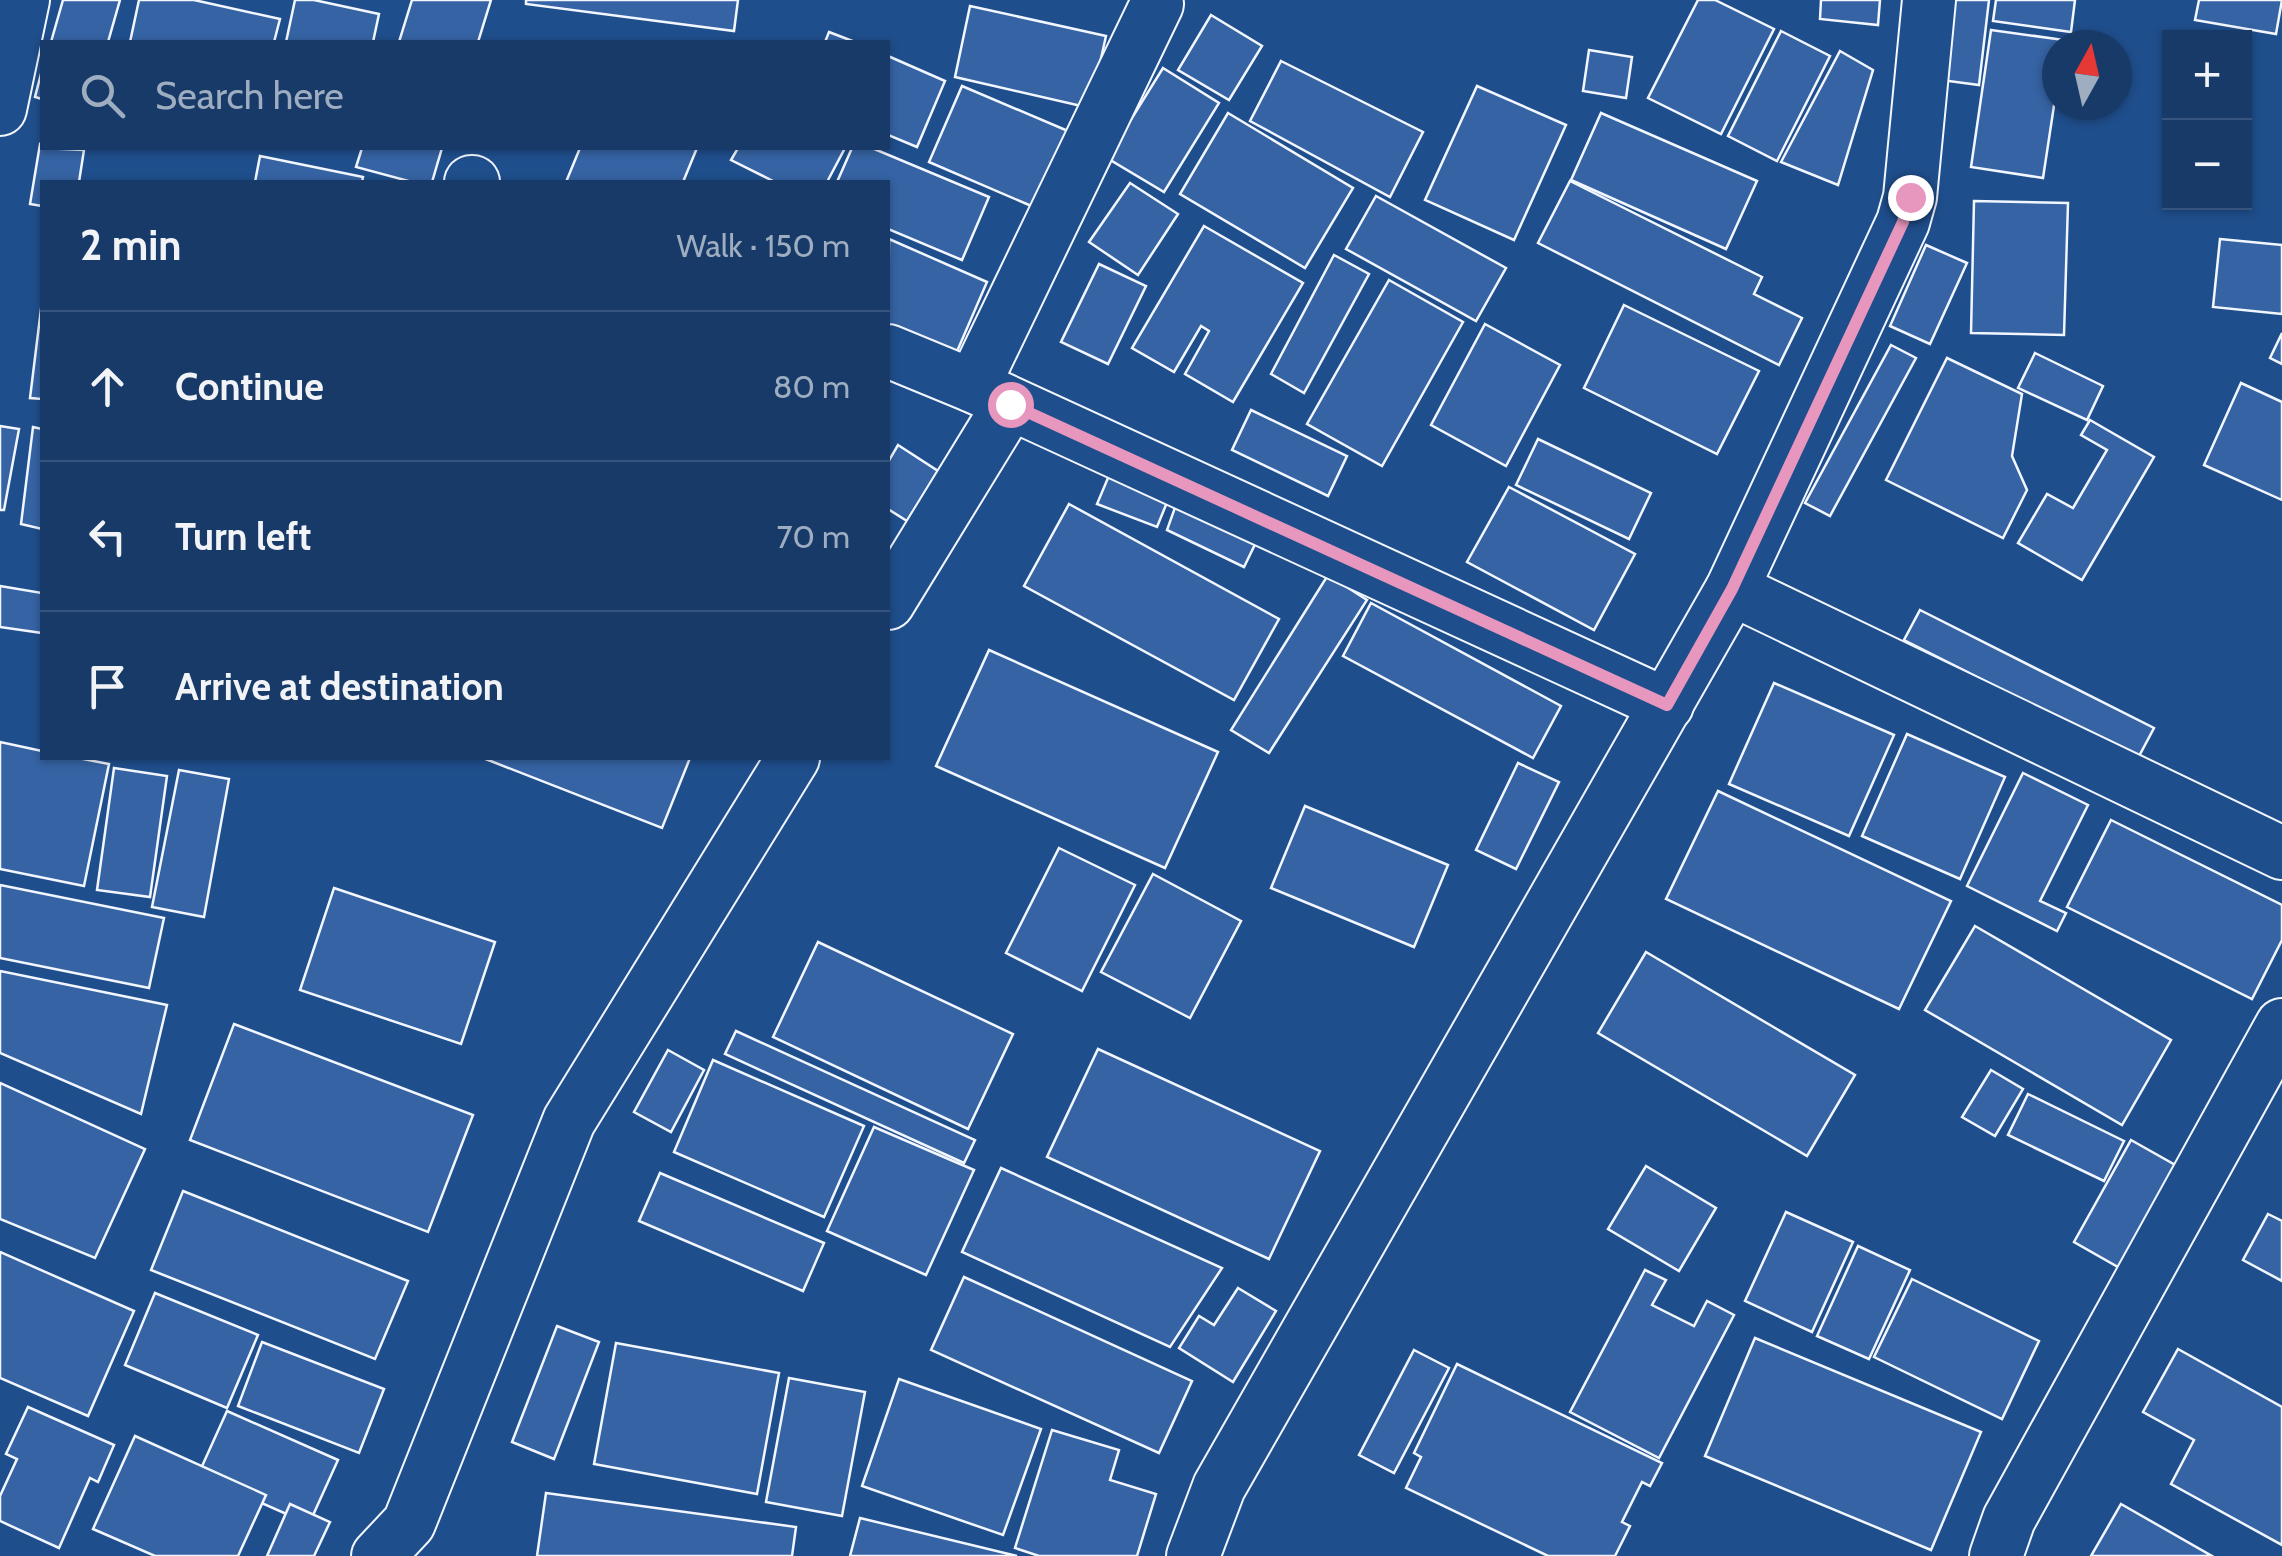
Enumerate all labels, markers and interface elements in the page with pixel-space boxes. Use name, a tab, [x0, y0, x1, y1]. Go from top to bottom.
north arrow	[2042, 30, 2132, 120]
map controls	[2162, 30, 2252, 210]
button: +	[2162, 30, 2252, 120]
search box	[40, 40, 890, 150]
icon: search	[75, 68, 130, 123]
text: Search here	[155, 72, 344, 119]
button: −	[2162, 120, 2252, 210]
route end	[1888, 175, 1934, 221]
text: 2 min	[80, 219, 181, 271]
text: Walk · 150 m	[676, 226, 850, 265]
icon: ahead	[80, 359, 135, 414]
text: Continue	[175, 363, 324, 410]
text: 80 m	[773, 367, 850, 406]
route start	[988, 382, 1034, 428]
icon: left	[80, 509, 135, 564]
text: Turn left	[175, 513, 311, 560]
text: 70 m	[777, 517, 850, 556]
icon: arrive	[80, 659, 135, 714]
text: Arrive at destination	[175, 663, 504, 710]

